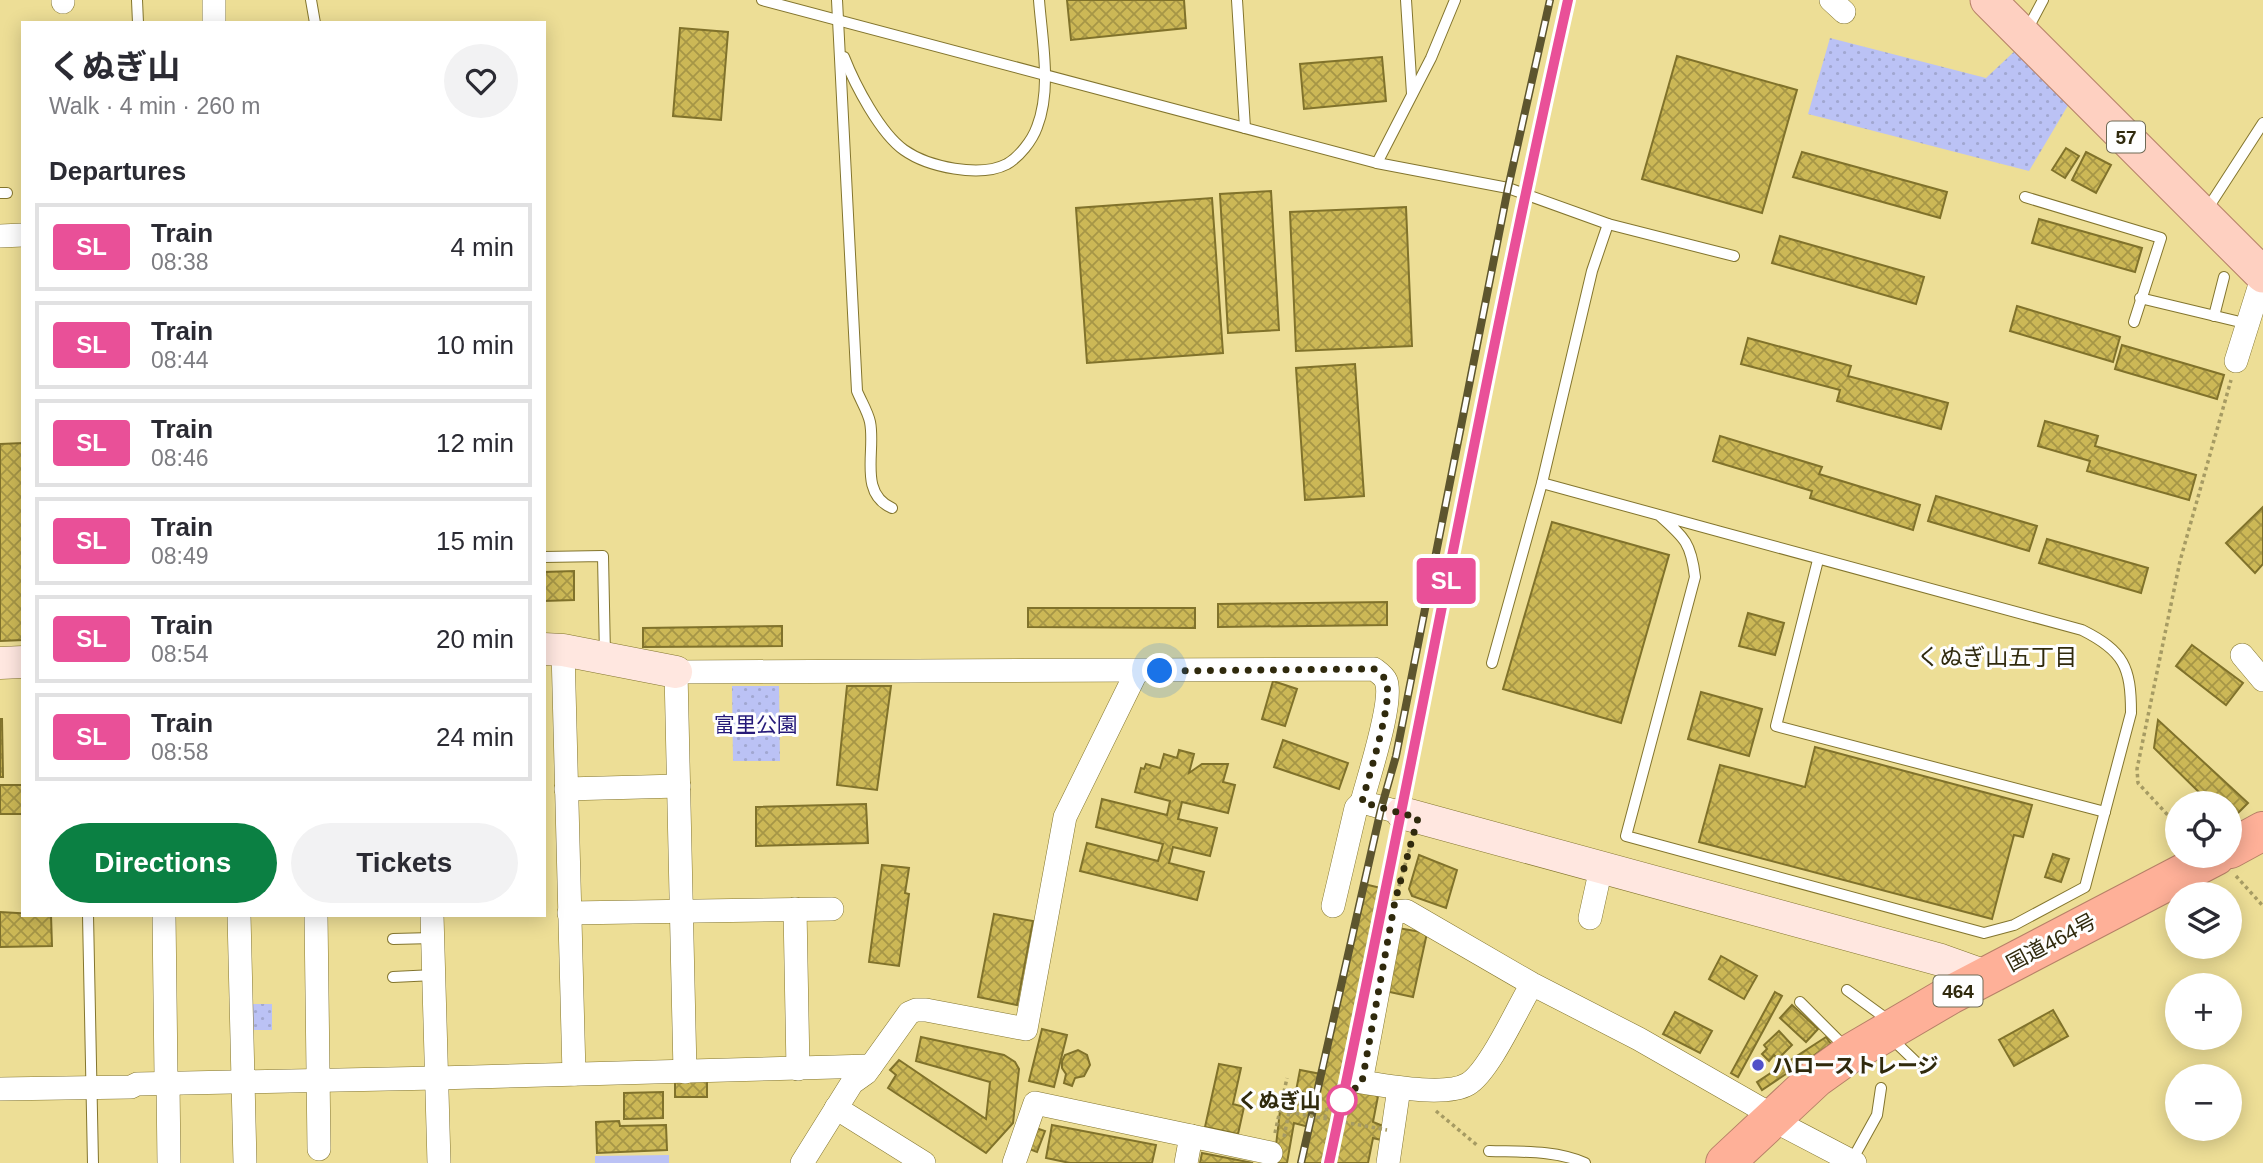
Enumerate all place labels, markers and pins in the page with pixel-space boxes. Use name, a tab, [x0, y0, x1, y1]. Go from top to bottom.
place label: ハローストレージ	[1772, 1054, 1939, 1077]
marker: ハローストレージ	[1750, 1057, 1766, 1073]
marker: くぬぎ山	[1327, 1085, 1357, 1115]
place label: くぬぎ山	[1237, 1089, 1321, 1112]

